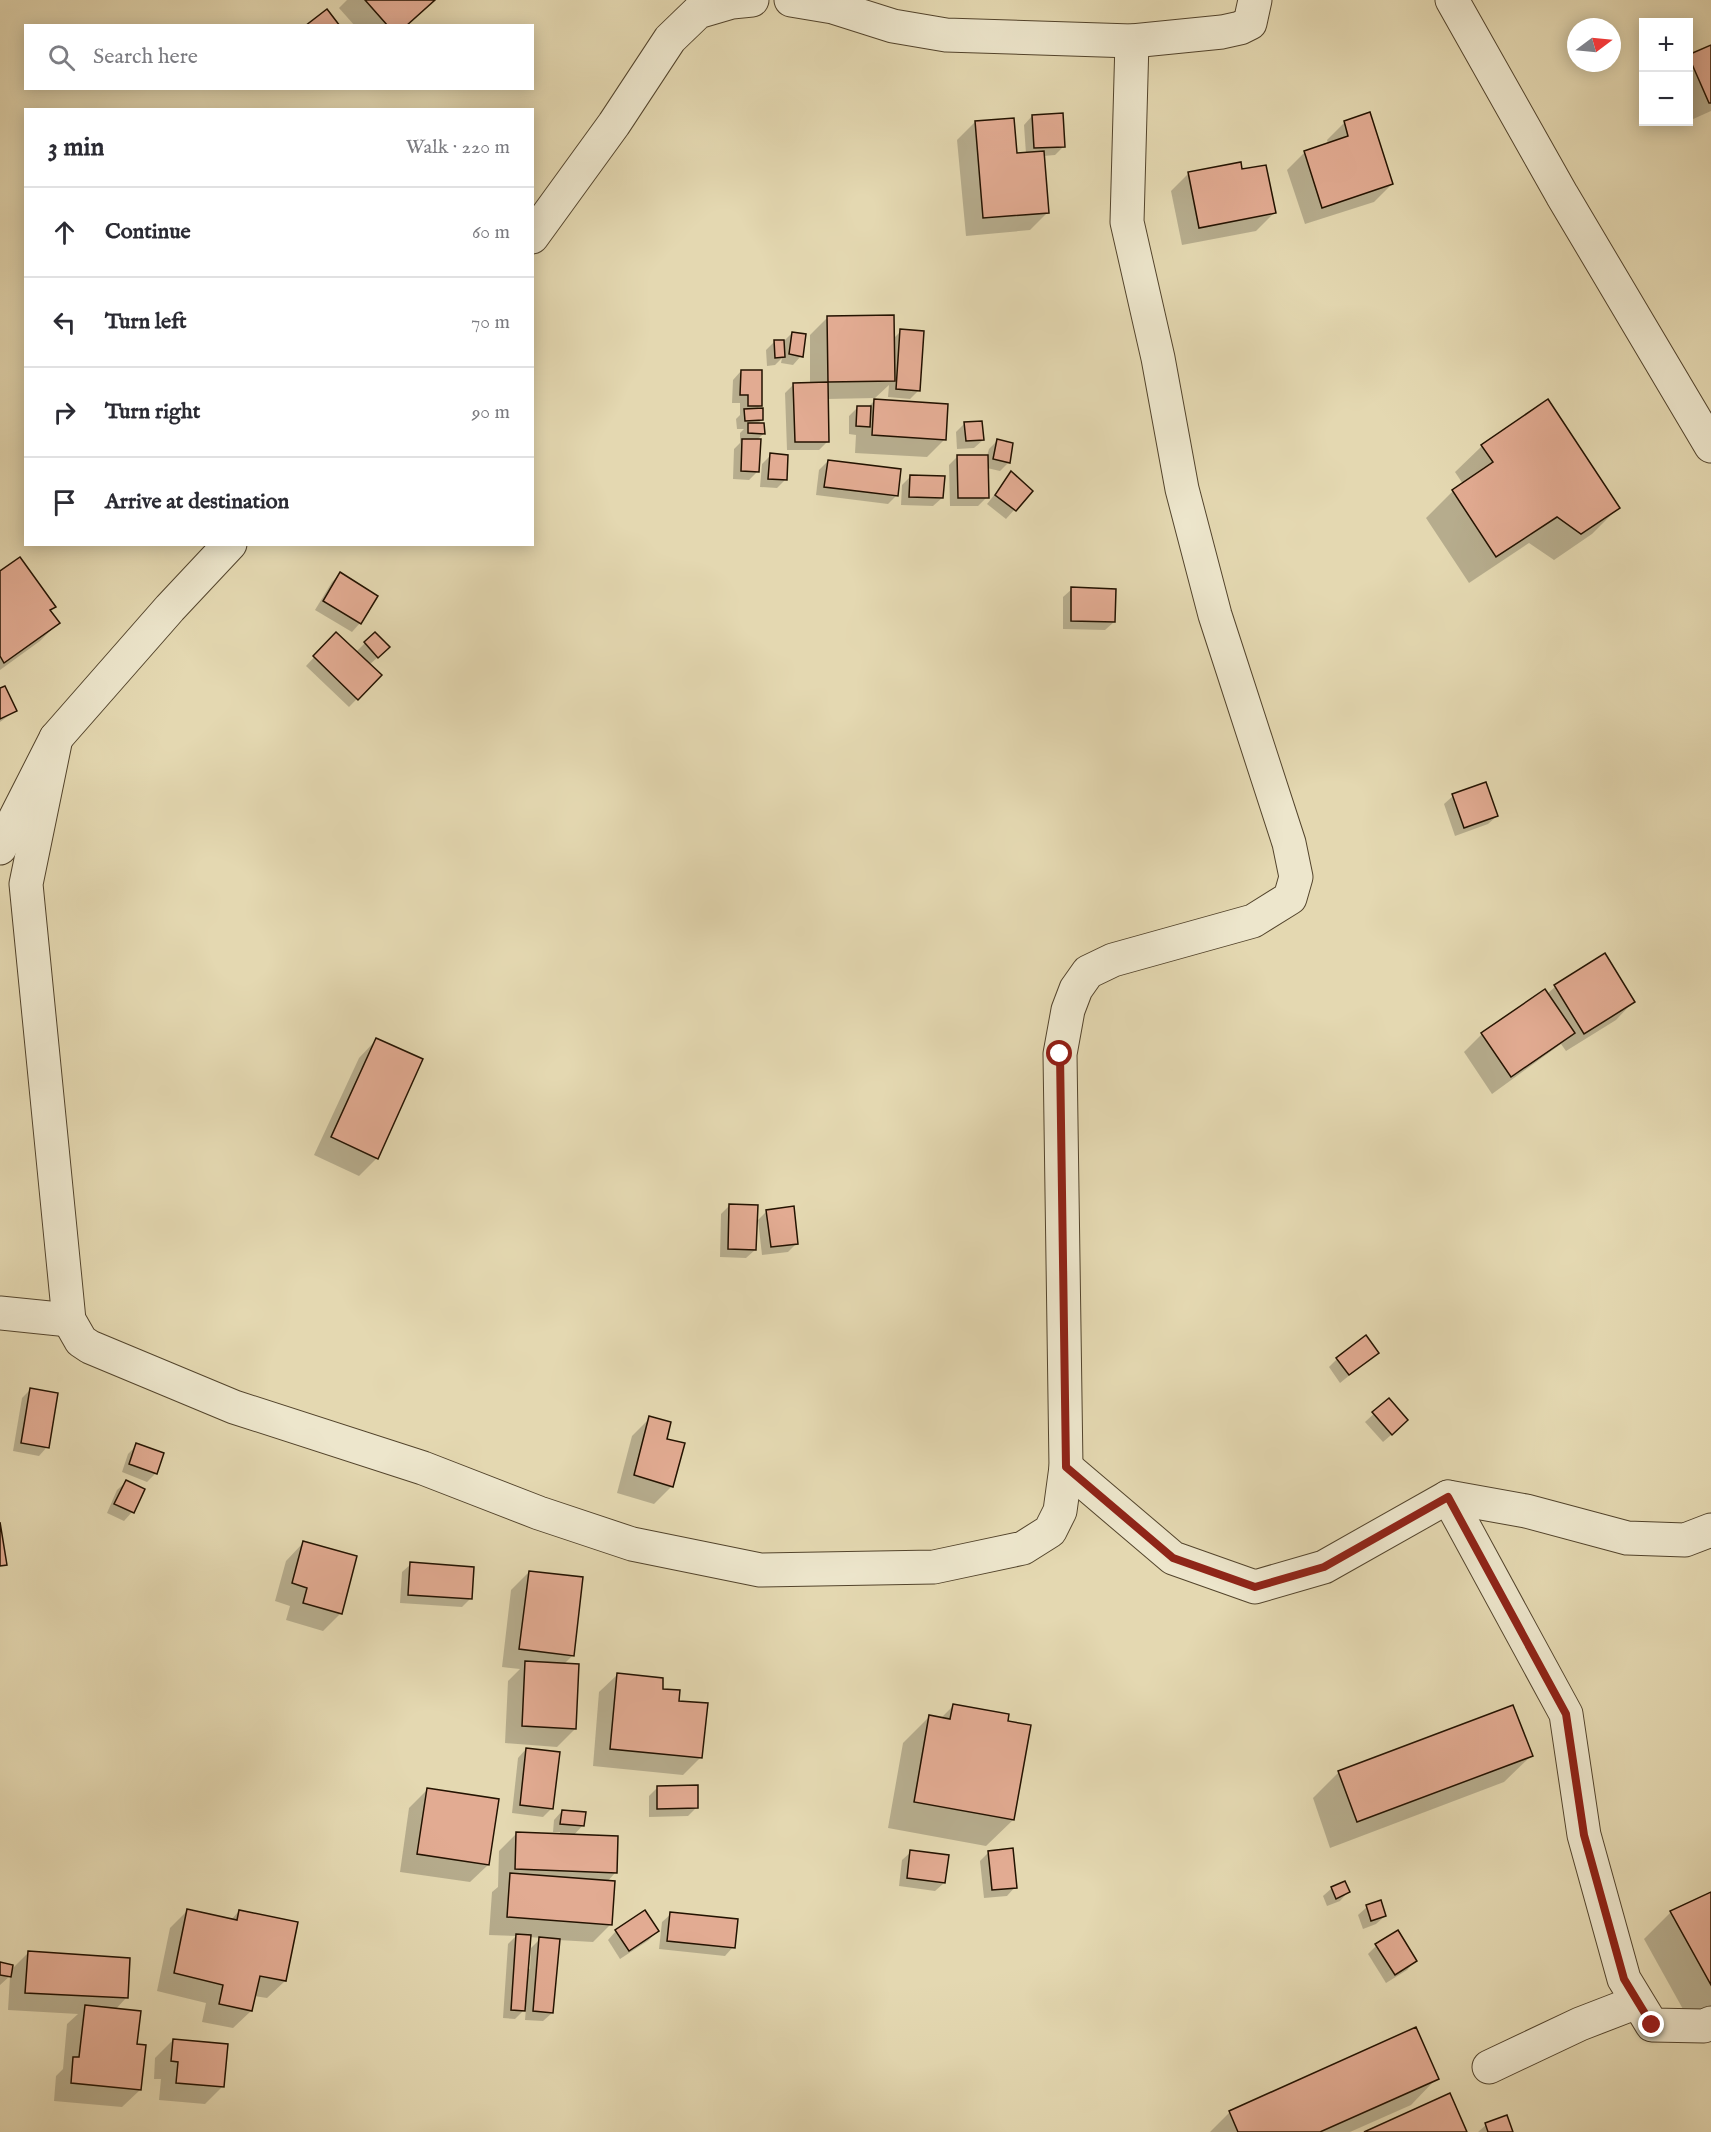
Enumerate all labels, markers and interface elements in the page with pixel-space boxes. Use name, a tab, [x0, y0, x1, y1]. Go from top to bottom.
north arrow	[1567, 18, 1621, 72]
map controls	[1639, 18, 1693, 126]
button: +	[1639, 18, 1693, 72]
search box	[24, 24, 534, 90]
icon: search	[45, 41, 78, 74]
text: Search here	[93, 43, 198, 71]
button: −	[1639, 72, 1693, 126]
text: 3 min	[48, 131, 104, 164]
text: Walk · 220 m	[406, 135, 510, 160]
icon: ahead	[48, 216, 81, 249]
text: Continue	[105, 218, 191, 246]
text: 60 m	[472, 220, 510, 245]
icon: left	[48, 306, 81, 339]
text: Turn left	[105, 308, 187, 336]
text: 70 m	[471, 310, 510, 335]
icon: right	[48, 396, 81, 429]
text: Turn right	[105, 398, 200, 426]
text: 90 m	[472, 400, 510, 425]
icon: arrive	[48, 486, 81, 519]
text: Arrive at destination	[105, 488, 289, 516]
route start	[1046, 1040, 1072, 1066]
route end	[1638, 2011, 1664, 2037]

